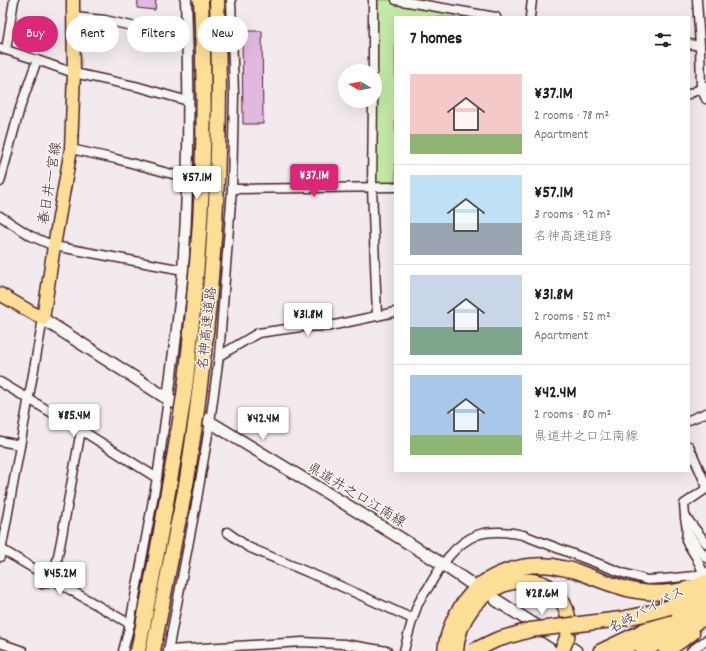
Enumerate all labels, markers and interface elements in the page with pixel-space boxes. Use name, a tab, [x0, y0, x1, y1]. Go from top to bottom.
chip: Buy	[12, 16, 58, 52]
chip: Rent	[66, 16, 119, 52]
chip: Filters	[127, 16, 190, 52]
chip: New	[198, 16, 248, 52]
text: 7 homes	[410, 28, 462, 52]
icon: filters	[652, 29, 674, 51]
north arrow	[338, 64, 382, 108]
map controls	[338, 64, 382, 108]
text: ¥37.1M	[534, 83, 573, 107]
icon: home	[442, 90, 490, 138]
text: 2 rooms · 78 m²	[534, 107, 609, 126]
text: Apartment	[534, 126, 588, 145]
street label: 春日井一宮線	[35, 140, 67, 226]
pin: ¥37.1M	[281, 164, 347, 198]
pin: ¥57.1M	[164, 166, 230, 200]
text: ¥37.1M	[299, 167, 329, 186]
text: ¥57.1M	[182, 169, 212, 188]
text: ¥57.1M	[534, 182, 573, 206]
icon: home	[442, 191, 490, 239]
text: 3 rooms · 92 m²	[534, 206, 611, 225]
text: 名神高速道路	[534, 228, 612, 247]
text: ¥31.8M	[534, 284, 573, 308]
street label: 名神高速道路	[194, 285, 222, 371]
icon: home	[442, 291, 490, 339]
pin: ¥31.8M	[275, 303, 341, 337]
text: ¥31.8M	[293, 306, 323, 325]
text: 2 rooms · 52 m²	[534, 308, 611, 327]
text: Apartment	[534, 327, 588, 346]
text: ¥42.4M	[534, 382, 577, 406]
icon: home	[442, 391, 490, 439]
pin: ¥85.4M	[41, 404, 107, 438]
text: 2 rooms · 80 m²	[534, 406, 611, 425]
text: ¥85.4M	[58, 407, 90, 426]
pin: ¥42.4M	[230, 407, 296, 441]
text: ¥42.4M	[247, 410, 279, 429]
text: 県道井之口江南線	[534, 428, 638, 447]
street label: 県道井之口江南線	[303, 458, 409, 533]
pin: ¥45.2M	[27, 562, 93, 596]
text: ¥45.2M	[43, 565, 77, 584]
pin: ¥28.6M	[509, 582, 575, 616]
street label: 名岐バイパス	[605, 582, 689, 639]
text: ¥28.6M	[525, 585, 559, 604]

